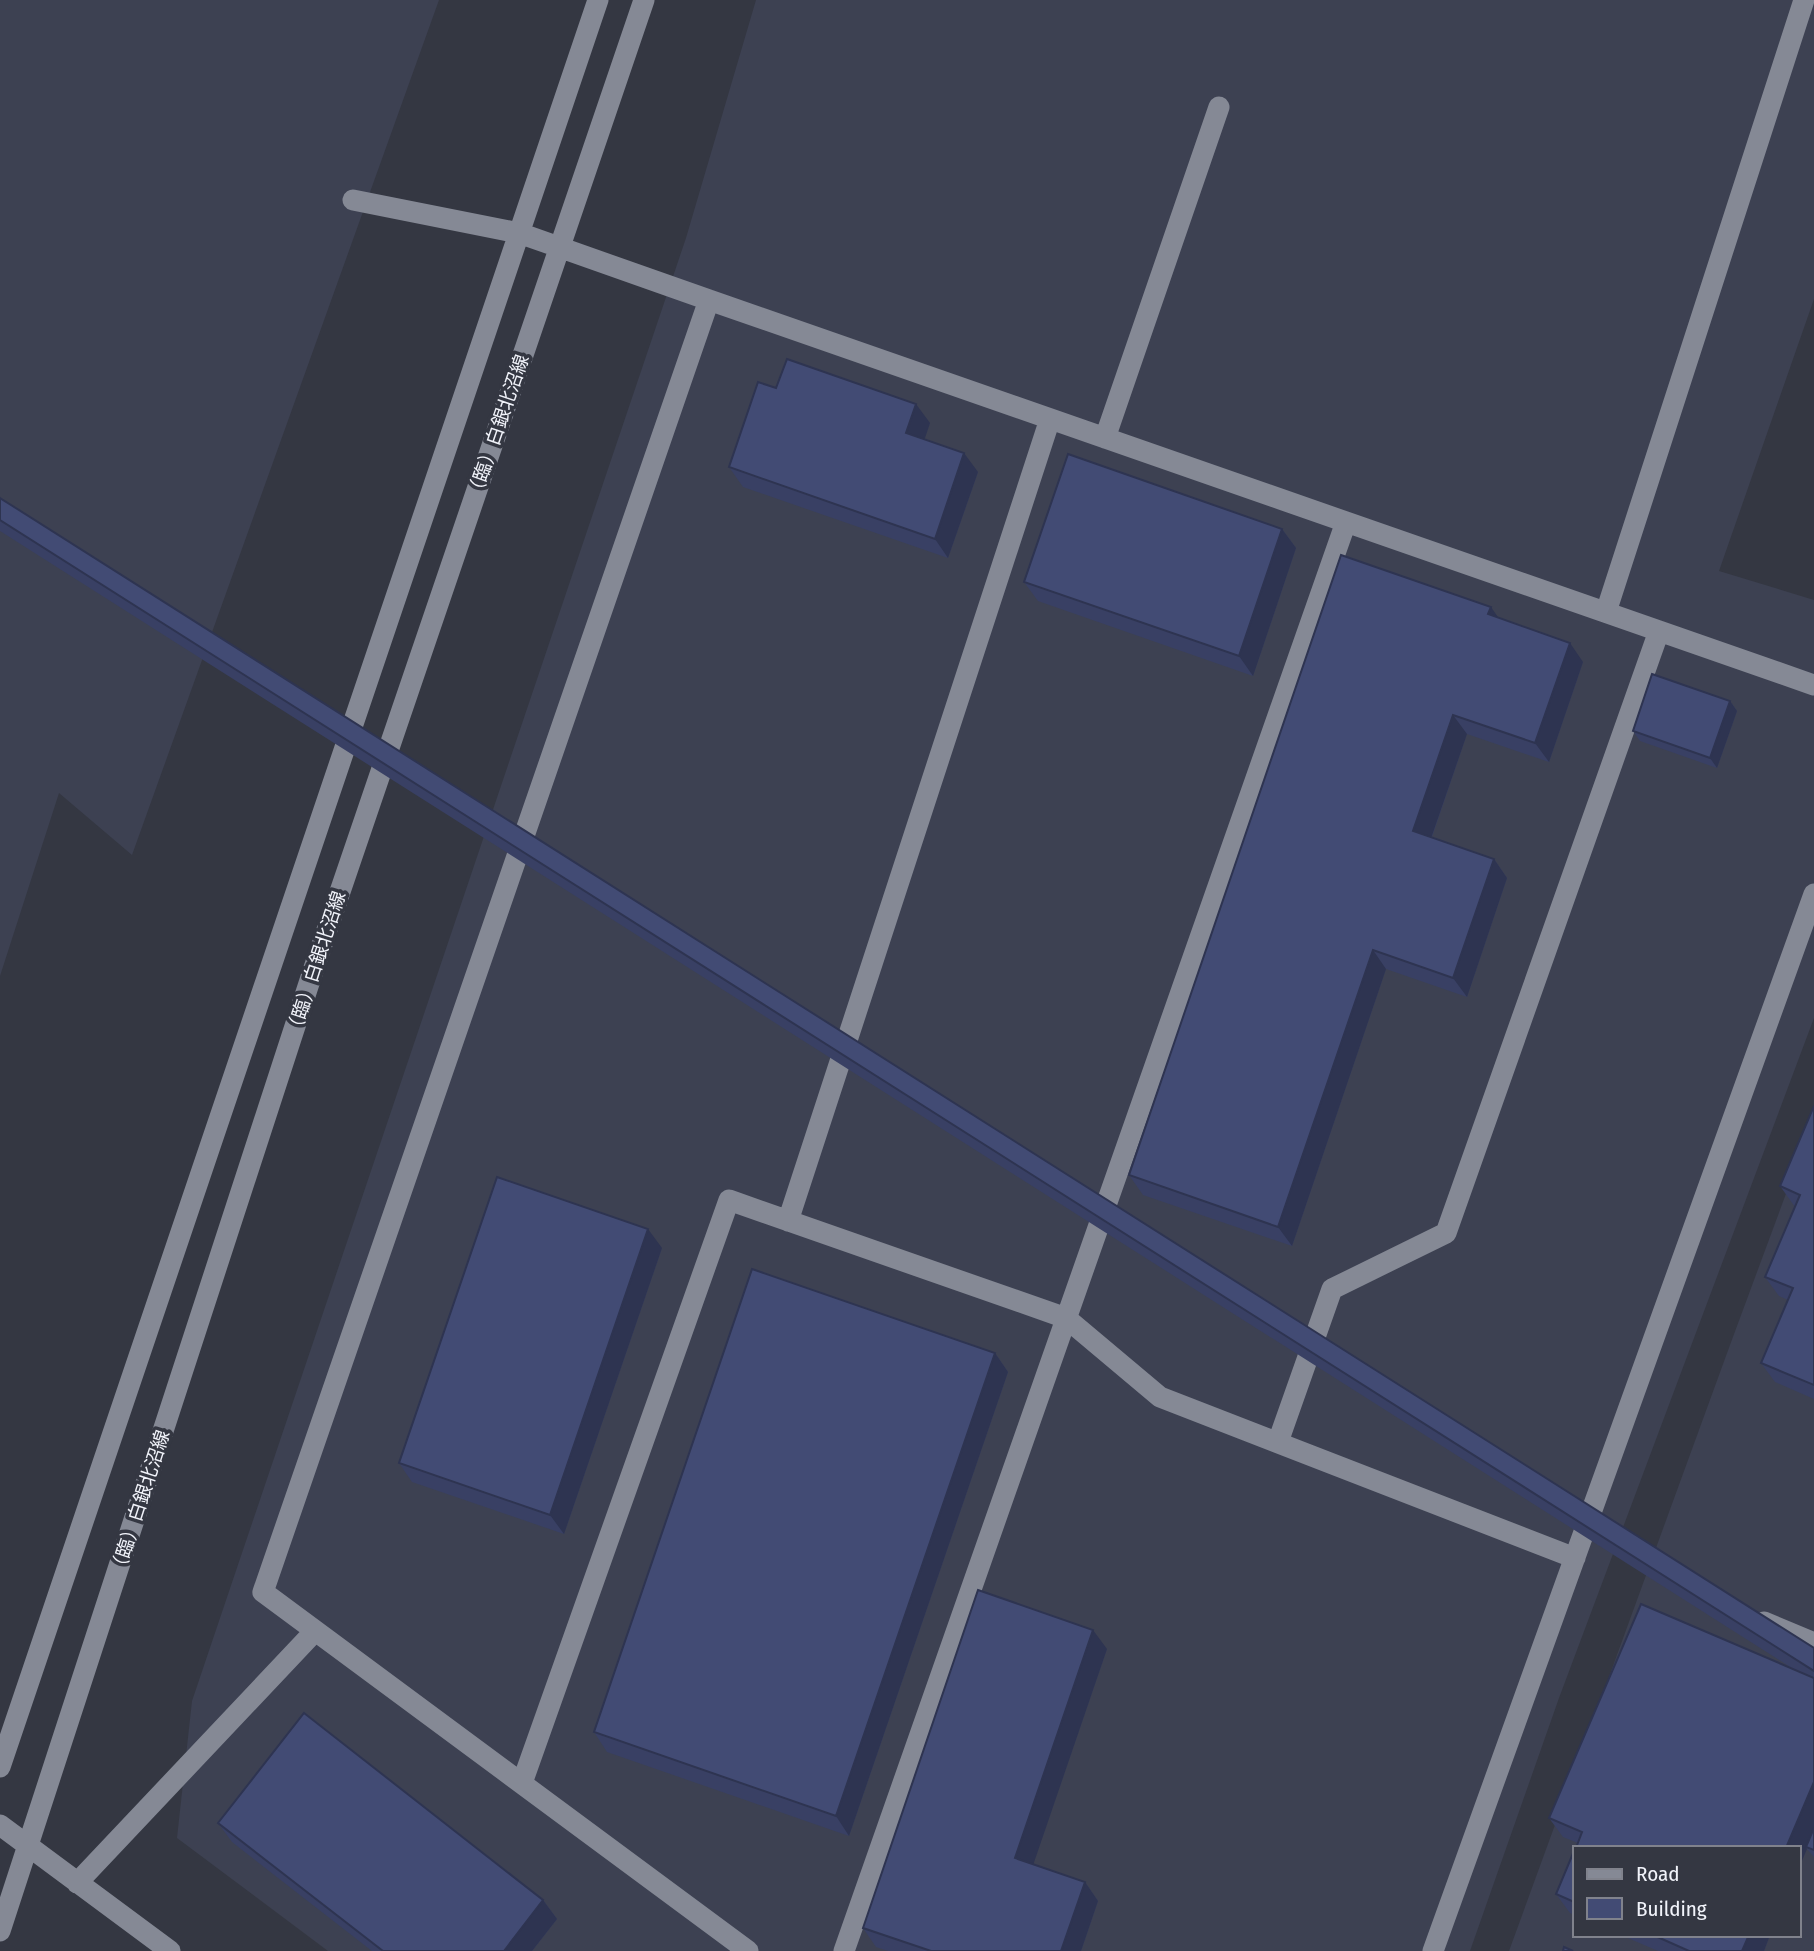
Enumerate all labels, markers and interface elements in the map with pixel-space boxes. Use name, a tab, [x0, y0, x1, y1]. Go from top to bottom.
street label: （臨）白銀北沼線	[462, 351, 534, 503]
street label: （臨）白銀北沼線	[282, 888, 350, 1040]
street label: （臨）白銀北沼線	[106, 1427, 174, 1579]
legend	[1573, 1846, 1800, 1937]
text: Road	[1636, 1861, 1680, 1887]
text: Building	[1636, 1896, 1707, 1922]

